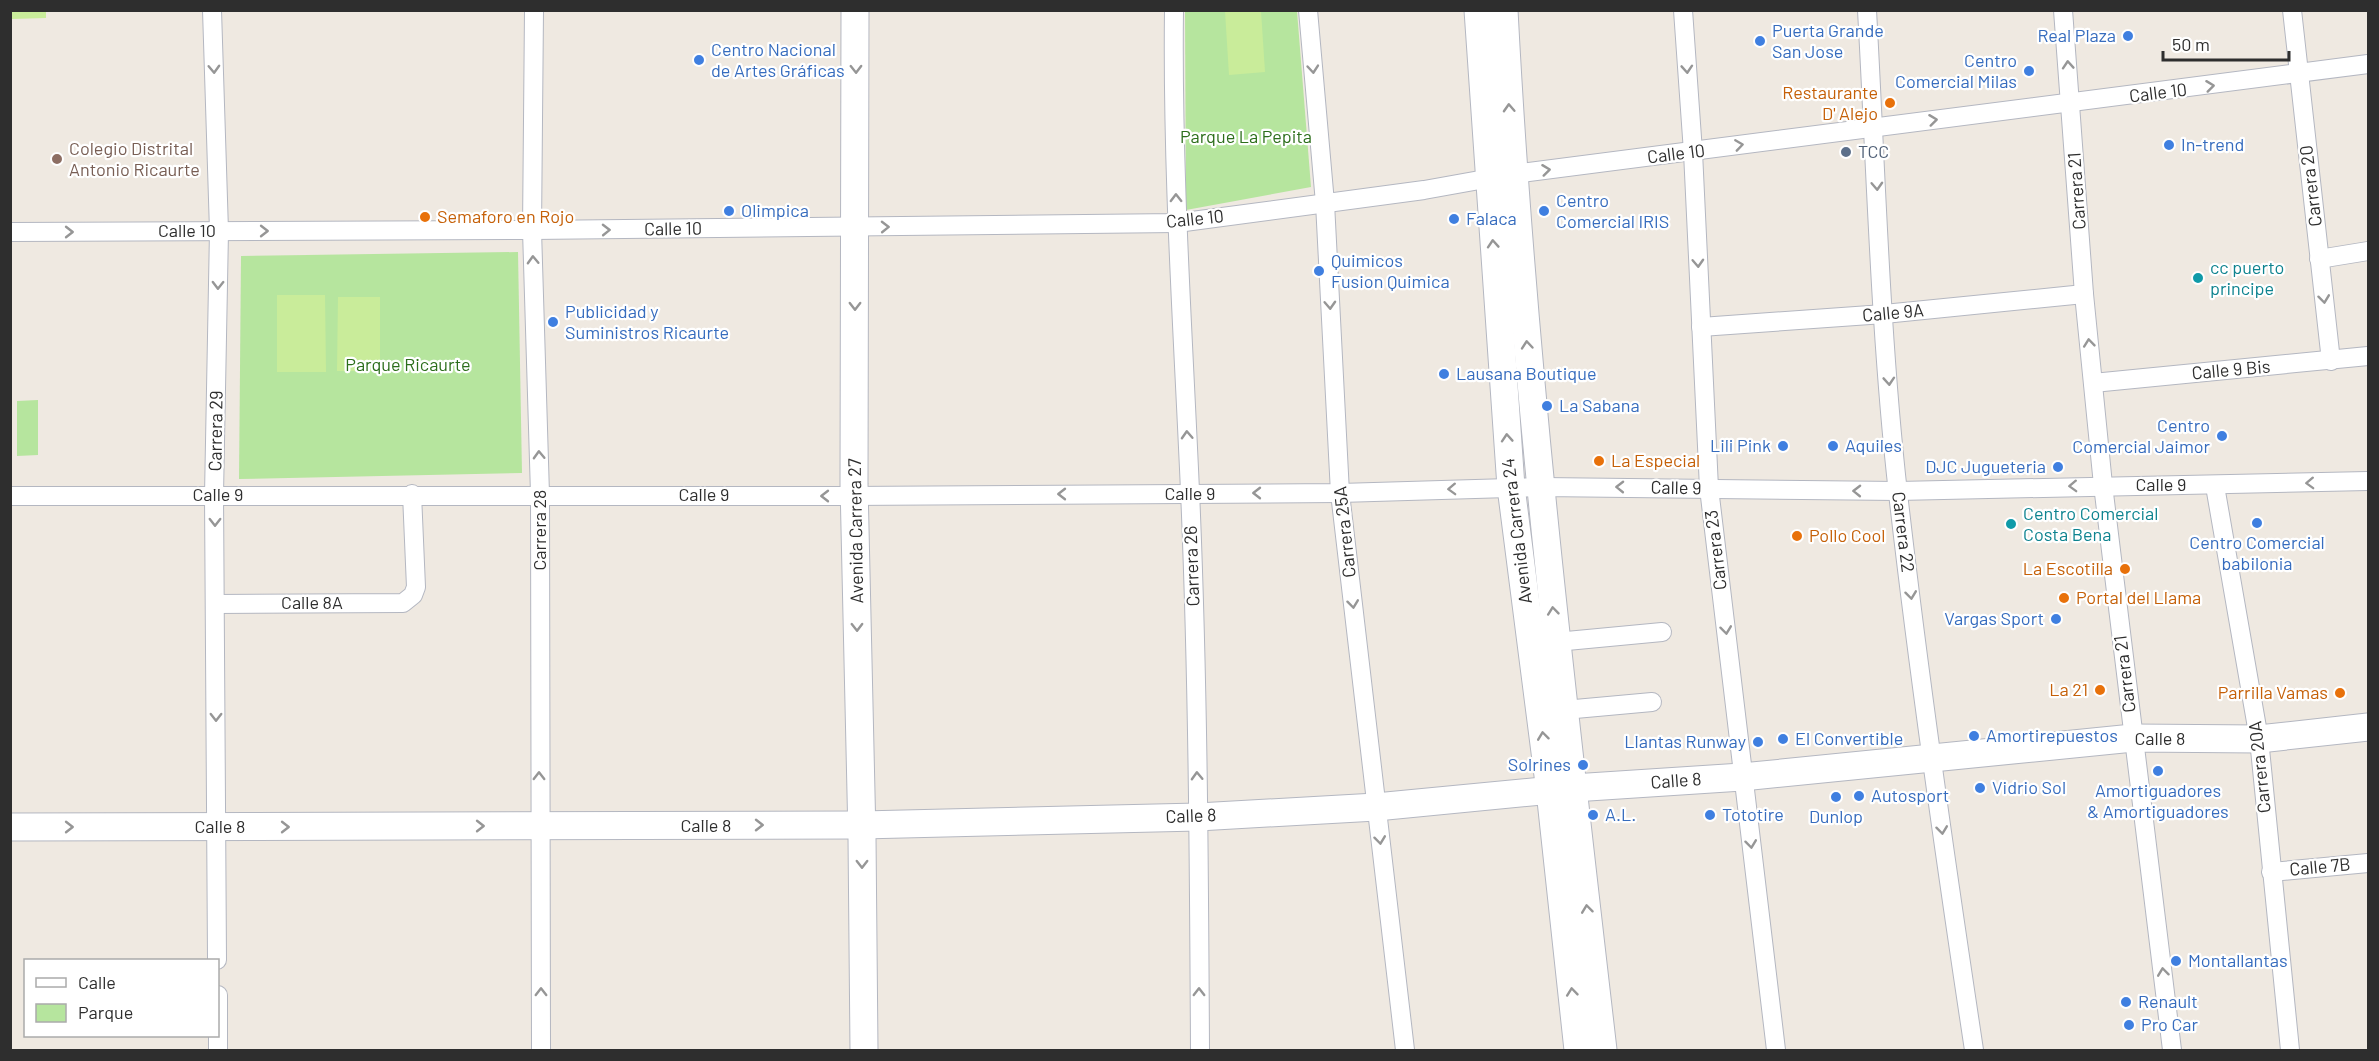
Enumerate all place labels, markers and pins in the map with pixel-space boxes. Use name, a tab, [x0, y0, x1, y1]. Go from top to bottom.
place label: Puerta Grande San Jose	[1772, 19, 1884, 62]
place label: Real Plaza	[2037, 24, 2116, 46]
marker: Real Plaza	[2121, 29, 2135, 43]
marker: Puerta Grande San Jose	[1753, 34, 1767, 48]
place label: Centro Nacional de Artes Gráficas	[711, 38, 845, 81]
place label: Centro Comercial Milas	[1895, 49, 2017, 92]
marker: Centro Nacional de Artes Gráficas	[692, 53, 706, 67]
marker: Centro Comercial Milas	[2022, 64, 2036, 78]
place label: Restaurante D' Alejo	[1782, 81, 1878, 124]
marker: Restaurante D' Alejo	[1883, 96, 1897, 110]
place label: In-trend	[2181, 133, 2244, 155]
place label: Colegio Distrital Antonio Ricaurte	[69, 137, 200, 180]
marker: In-trend	[2162, 138, 2176, 152]
place label: TCC	[1858, 140, 1889, 162]
marker: TCC	[1839, 145, 1853, 159]
marker: Colegio Distrital Antonio Ricaurte	[50, 152, 64, 166]
place label: Centro Comercial IRIS	[1556, 189, 1669, 232]
place label: Olimpica	[741, 199, 809, 221]
marker: Olimpica	[722, 204, 736, 218]
marker: Centro Comercial IRIS	[1537, 204, 1551, 218]
place label: Semaforo en Rojo	[437, 205, 574, 227]
place label: Falaca	[1466, 207, 1517, 229]
marker: Semaforo en Rojo	[418, 210, 432, 224]
marker: Falaca	[1447, 212, 1461, 226]
place label: Quimicos Fusion Quimica	[1331, 249, 1450, 292]
place label: cc puerto principe	[2210, 256, 2284, 299]
marker: Quimicos Fusion Quimica	[1312, 264, 1326, 278]
marker: cc puerto principe	[2191, 271, 2205, 285]
place label: Publicidad y Suministros Ricaurte	[565, 300, 729, 343]
marker: Publicidad y Suministros Ricaurte	[546, 315, 560, 329]
place label: Lausana Boutique	[1456, 362, 1597, 384]
marker: Lausana Boutique	[1437, 367, 1451, 381]
place label: La Sabana	[1559, 394, 1640, 416]
marker: La Sabana	[1540, 399, 1554, 413]
place label: Centro Comercial Jaimor	[2072, 414, 2210, 457]
marker: Centro Comercial Jaimor	[2215, 429, 2229, 443]
place label: Lili Pink	[1710, 434, 1771, 456]
place label: Aquiles	[1845, 434, 1902, 456]
marker: Lili Pink	[1776, 439, 1790, 453]
marker: Aquiles	[1826, 439, 1840, 453]
place label: La Especial	[1611, 449, 1700, 471]
marker: La Especial	[1592, 454, 1606, 468]
place label: DJC Jugueteria	[1925, 455, 2046, 477]
marker: DJC Jugueteria	[2051, 460, 2065, 474]
place label: Centro Comercial Costa Bena	[2023, 502, 2158, 545]
marker: Centro Comercial babilonia	[2250, 516, 2264, 530]
marker: Centro Comercial Costa Bena	[2004, 517, 2018, 531]
place label: Pollo Cool	[1809, 524, 1886, 546]
marker: Pollo Cool	[1790, 529, 1804, 543]
place label: Centro Comercial babilonia	[2189, 531, 2325, 574]
place label: La Escotilla	[2023, 557, 2113, 579]
marker: La Escotilla	[2118, 562, 2132, 576]
place label: Portal del Llama	[2076, 586, 2201, 608]
marker: Portal del Llama	[2057, 591, 2071, 605]
place label: Vargas Sport	[1944, 607, 2044, 629]
marker: Vargas Sport	[2049, 612, 2063, 626]
place label: La 21	[2049, 678, 2088, 700]
place label: Parrilla Vamas	[2218, 681, 2328, 703]
marker: La 21	[2093, 683, 2107, 697]
marker: Parrilla Vamas	[2333, 686, 2347, 700]
place label: Amortirepuestos	[1986, 724, 2118, 746]
place label: El Convertible	[1795, 727, 1903, 749]
marker: Amortirepuestos	[1967, 729, 1981, 743]
place label: Llantas Runway	[1624, 730, 1746, 752]
marker: El Convertible	[1776, 732, 1790, 746]
marker: Llantas Runway	[1751, 735, 1765, 749]
place label: Solrines	[1508, 753, 1571, 775]
marker: Solrines	[1576, 758, 1590, 772]
marker: Amortiguadores & Amortiguadores	[2151, 764, 2165, 778]
place label: Vidrio Sol	[1992, 776, 2066, 798]
place label: Amortiguadores & Amortiguadores	[2087, 779, 2229, 822]
marker: Vidrio Sol	[1973, 781, 1987, 795]
place label: Autosport	[1871, 784, 1949, 806]
marker: Autosport	[1852, 789, 1866, 803]
marker: Dunlop	[1829, 790, 1843, 804]
place label: A.L.	[1605, 803, 1636, 825]
place label: Tototire	[1722, 803, 1784, 825]
place label: Dunlop	[1809, 805, 1863, 827]
marker: A.L.	[1586, 808, 1600, 822]
marker: Tototire	[1703, 808, 1717, 822]
place label: Montallantas	[2188, 949, 2288, 971]
marker: Montallantas	[2169, 954, 2183, 968]
place label: Renault	[2138, 990, 2198, 1012]
marker: Renault	[2119, 995, 2133, 1009]
place label: Pro Car	[2141, 1013, 2199, 1035]
marker: Pro Car	[2122, 1018, 2136, 1032]

